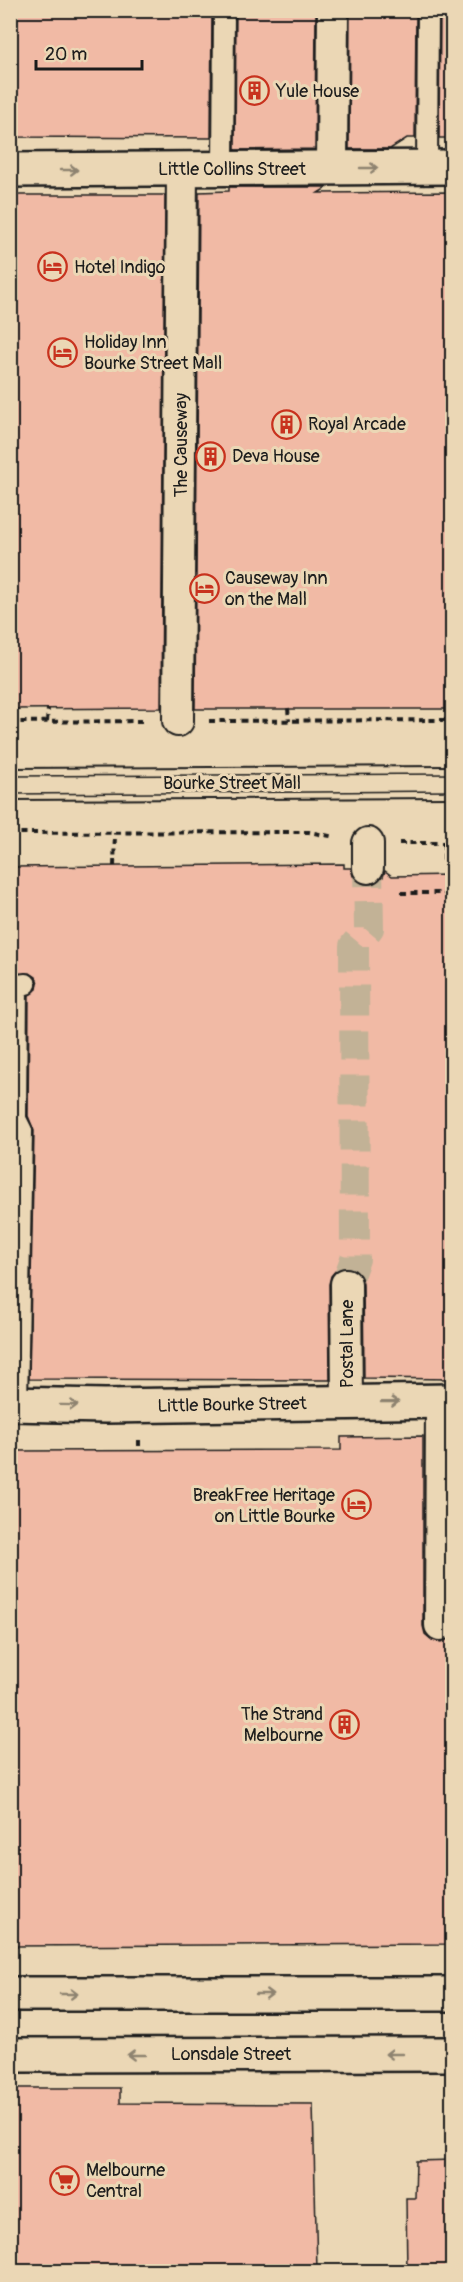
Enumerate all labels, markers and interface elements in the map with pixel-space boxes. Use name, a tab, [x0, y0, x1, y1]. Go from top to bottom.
scale bar	[36, 33, 142, 71]
text: 20 m	[45, 43, 87, 66]
building icon: Yule House	[239, 75, 271, 107]
place label: Yule House	[275, 80, 359, 103]
street label: Little Collins Street	[158, 158, 307, 181]
one-way arrow	[358, 162, 378, 174]
one-way arrow	[58, 164, 78, 176]
hotel icon: Hotel Indigo	[37, 251, 69, 283]
place label: Hotel Indigo	[74, 256, 166, 279]
place label: Holiday Inn Bourke Street Mall	[84, 331, 222, 375]
hotel icon: Holiday Inn Bourke Street Mall	[47, 336, 79, 368]
street label: The Causeway	[170, 392, 193, 497]
building icon: Royal Arcade	[271, 408, 303, 440]
place label: Royal Arcade	[308, 413, 406, 436]
building icon: Deva House	[195, 440, 227, 472]
place label: Deva House	[232, 445, 320, 468]
place label: Causeway Inn on the Mall	[225, 567, 328, 611]
hotel icon: Causeway Inn on the Mall	[188, 572, 220, 604]
street label: Bourke Street Mall	[163, 772, 301, 795]
street label: Postal Lane	[336, 1300, 359, 1388]
street label: Little Bourke Street	[157, 1392, 308, 1418]
one-way arrow	[379, 1396, 399, 1408]
one-way arrow	[58, 1400, 78, 1411]
place label: BreakFree Heritage on Little Bourke	[193, 1484, 335, 1528]
hotel icon: BreakFree Heritage on Little Bourke	[340, 1489, 372, 1521]
place label: The Strand Melbourne	[241, 1703, 323, 1747]
building icon: The Strand Melbourne	[328, 1708, 360, 1740]
one-way arrow	[58, 1988, 78, 2000]
one-way arrow	[253, 1988, 273, 2000]
street label: Lonsdale Street	[171, 2043, 292, 2066]
one-way arrow	[385, 2048, 405, 2060]
one-way arrow	[127, 2049, 147, 2061]
place label: Melbourne Central	[86, 2159, 165, 2203]
supermarket icon: Melbourne Central	[49, 2164, 81, 2196]

